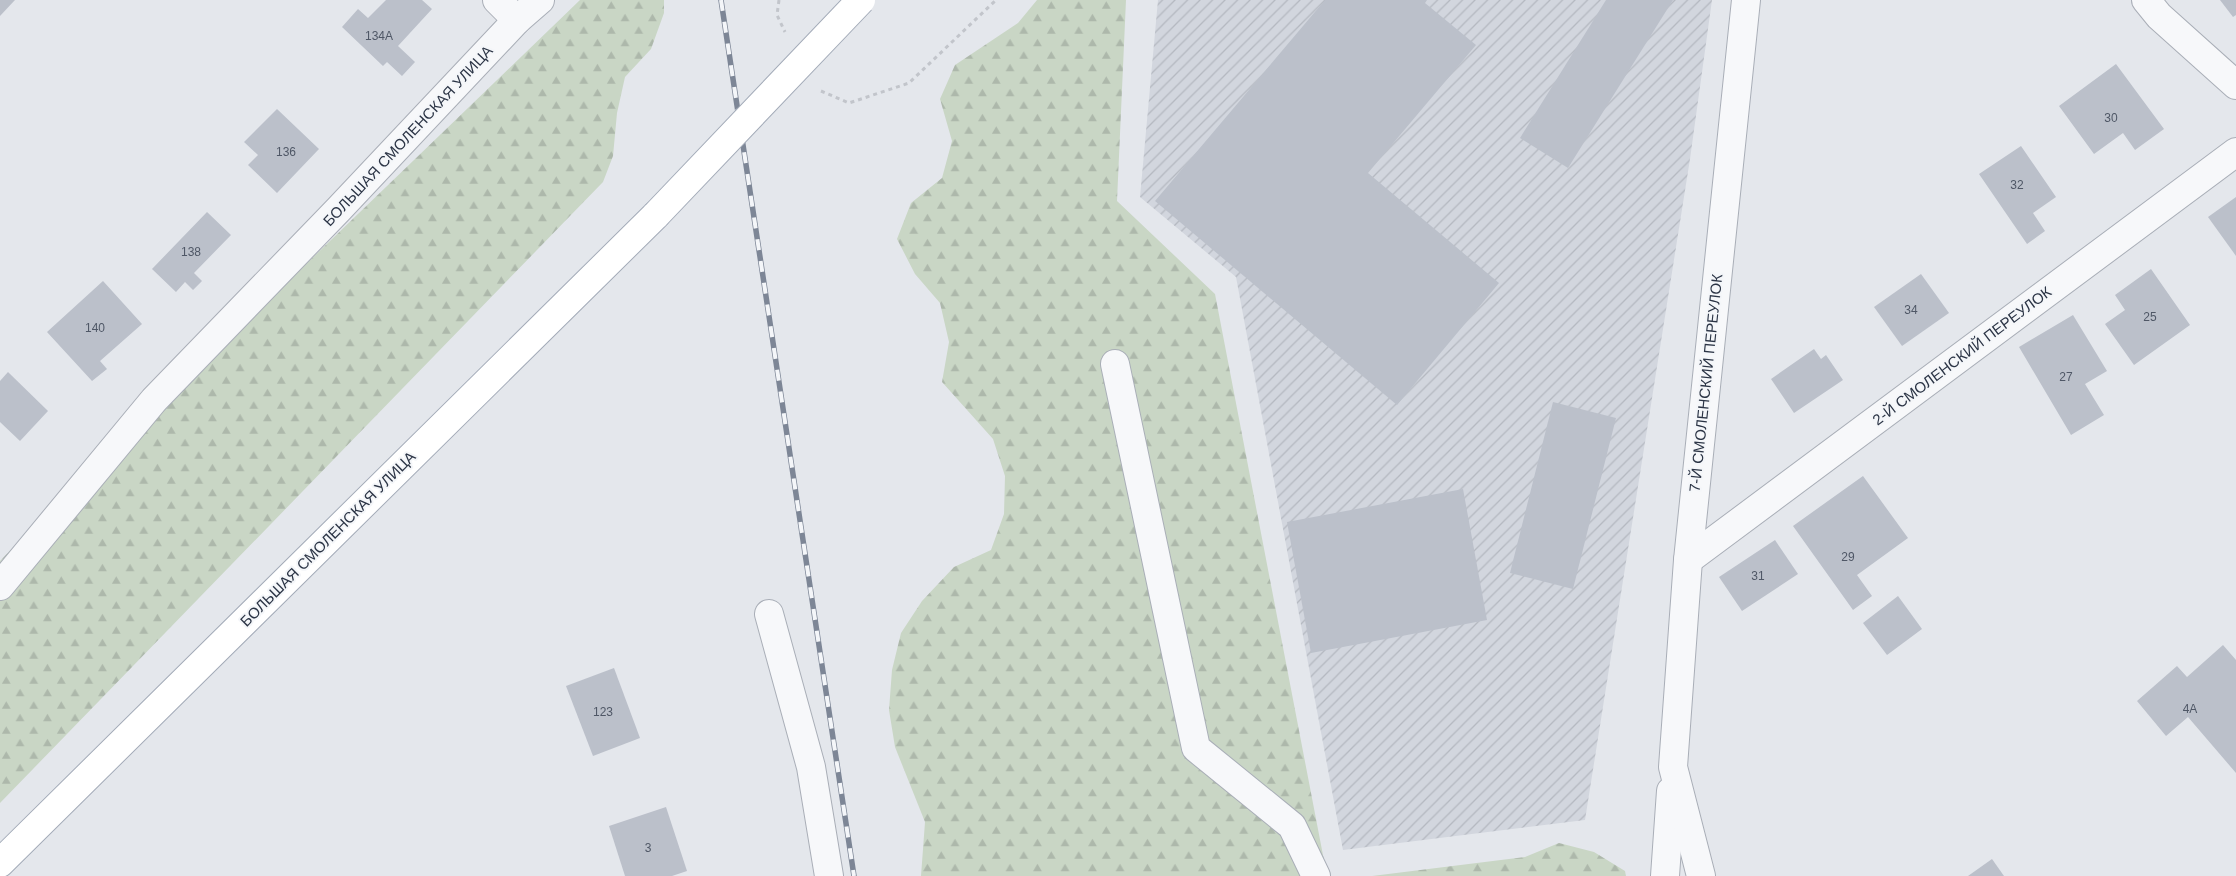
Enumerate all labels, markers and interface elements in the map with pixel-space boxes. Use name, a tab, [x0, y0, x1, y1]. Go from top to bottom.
house number: 134А	[365, 29, 393, 43]
street label: БОЛЬШАЯ СМОЛЕНСКАЯ УЛИЦА	[319, 42, 496, 229]
house number: 30	[2104, 111, 2118, 125]
house number: 136	[276, 145, 296, 159]
house number: 32	[2010, 178, 2024, 192]
house number: 138	[181, 245, 201, 259]
street label: 7-Й СМОЛЕНСКИЙ ПЕРЕУЛОК	[1686, 273, 1725, 493]
street label: 2-Й СМОЛЕНСКИЙ ПЕРЕУЛОК	[1869, 283, 2054, 428]
house number: 34	[1904, 303, 1918, 317]
house number: 25	[2143, 310, 2157, 324]
house number: 140	[85, 321, 105, 335]
house number: 27	[2059, 370, 2073, 384]
street label: БОЛЬШАЯ СМОЛЕНСКАЯ УЛИЦА	[237, 448, 419, 630]
house number: 29	[1841, 550, 1855, 564]
house number: 31	[1751, 569, 1765, 583]
house number: 4А	[2183, 702, 2197, 716]
house number: 123	[593, 705, 613, 719]
house number: 3	[645, 841, 652, 855]

